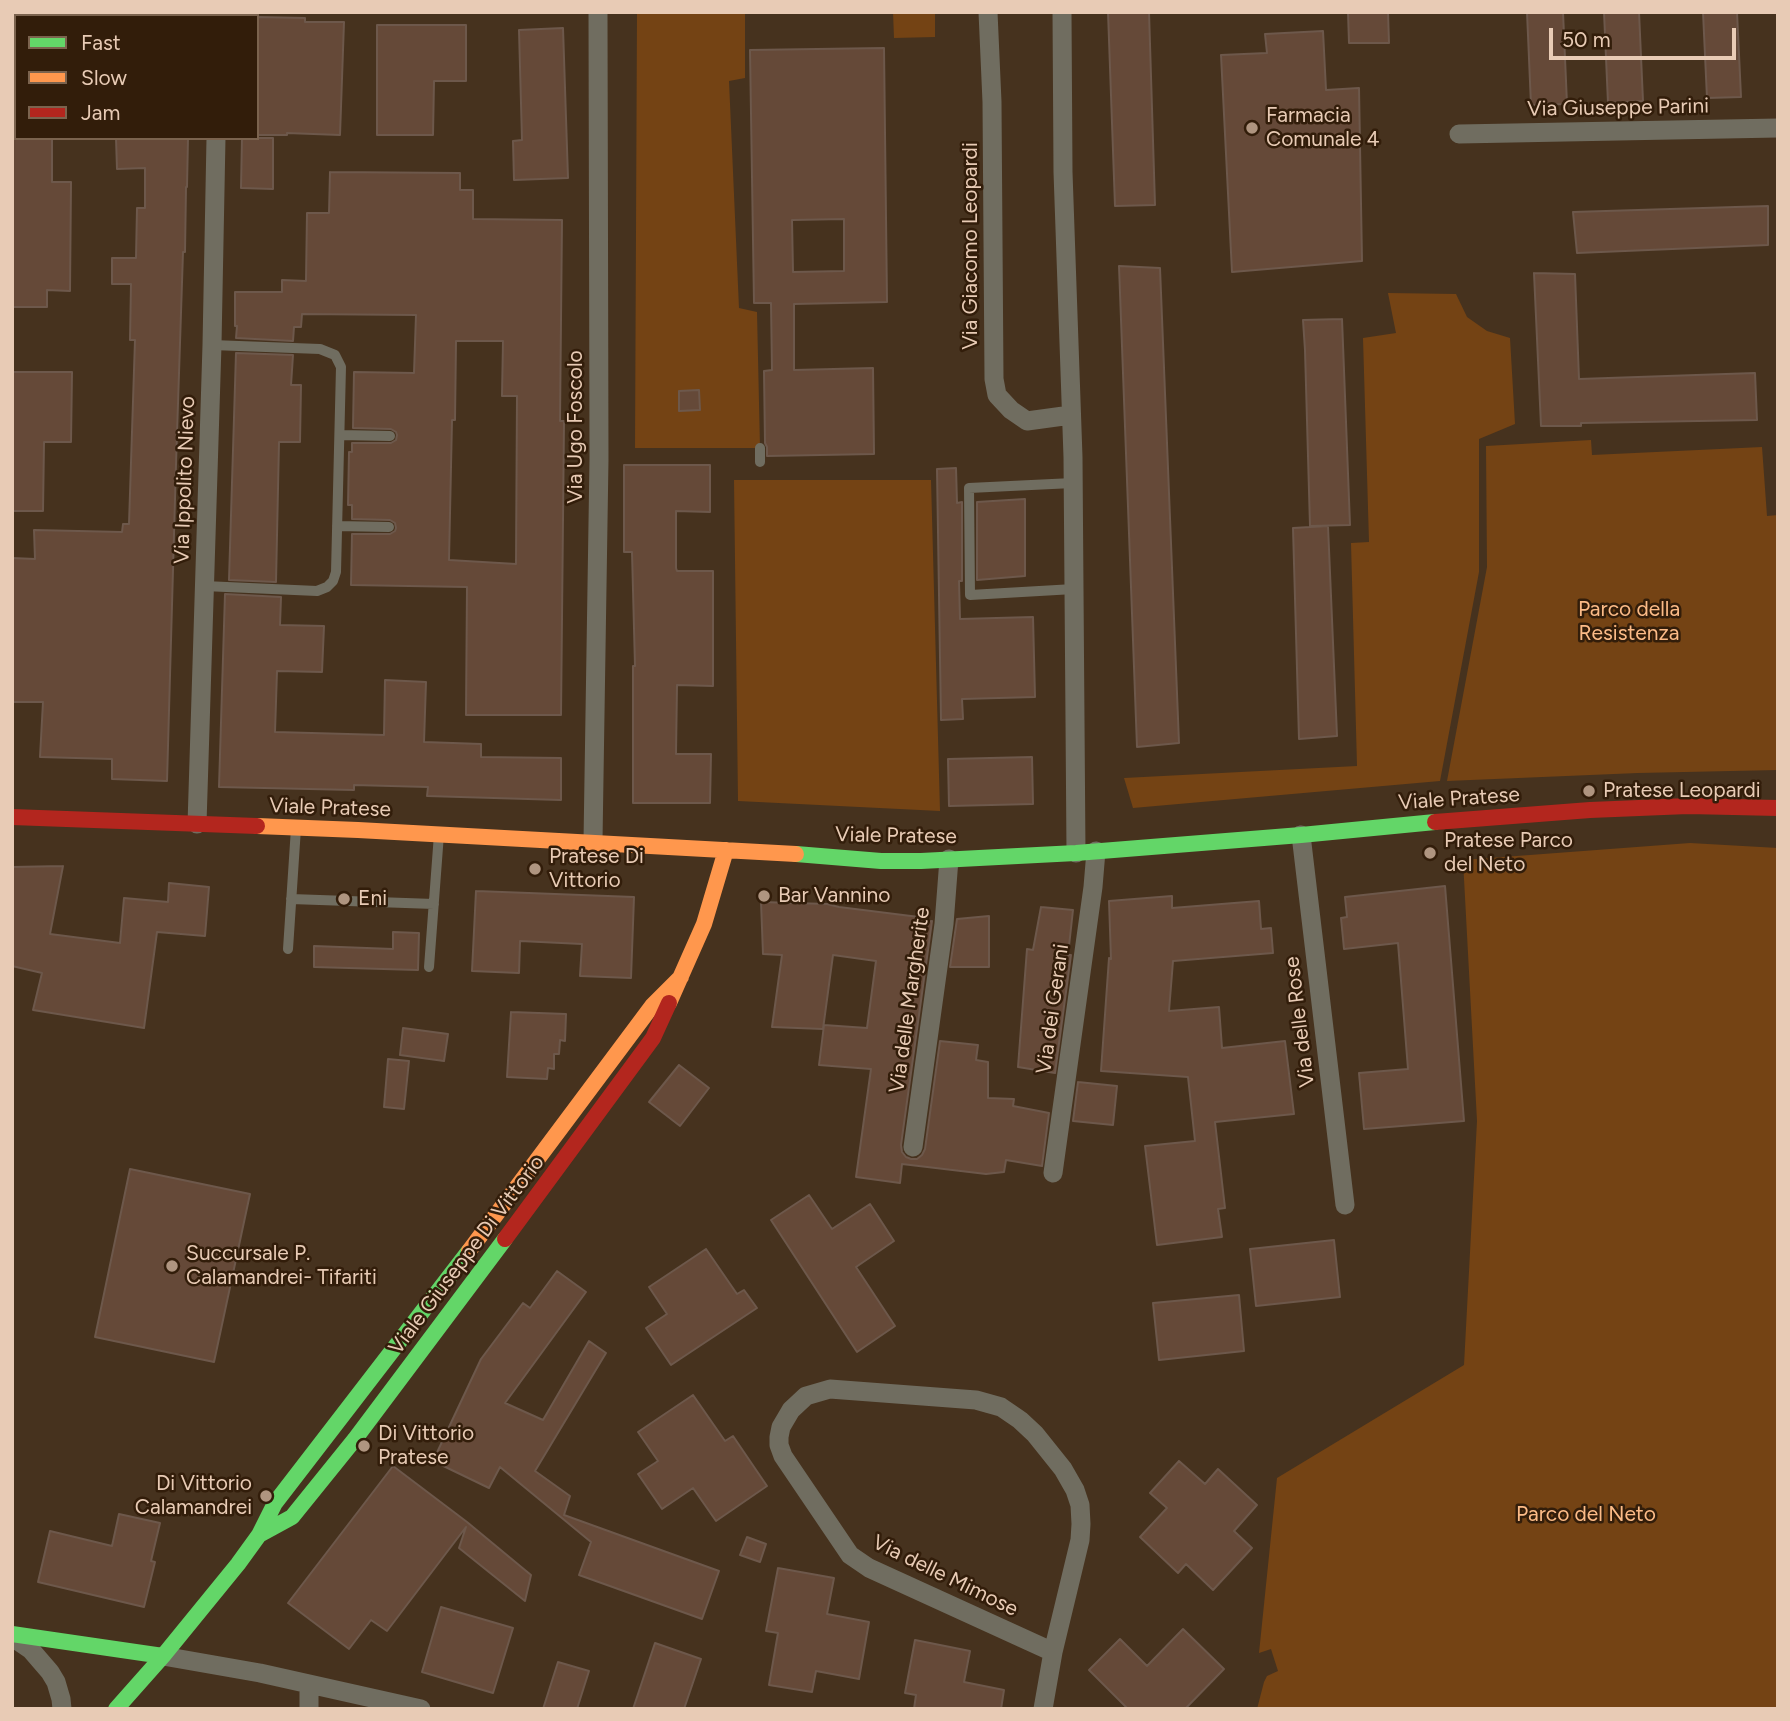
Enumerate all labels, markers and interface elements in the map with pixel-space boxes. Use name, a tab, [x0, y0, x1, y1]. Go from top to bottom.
legend	[14, 14, 259, 140]
scale bar	[1552, 14, 1739, 58]
text: 50 m	[1562, 27, 1611, 52]
text: Fast	[81, 30, 121, 55]
text: Slow	[81, 65, 127, 90]
street label: Via Giuseppe Parini	[1527, 94, 1709, 122]
text: Jam	[81, 100, 120, 125]
place label: Farmacia Comunale 4	[1266, 103, 1380, 153]
marker: Farmacia Comunale 4	[1244, 120, 1260, 136]
street label: Via Giacomo Leopardi	[958, 142, 984, 350]
street label: Via Ugo Foscolo	[563, 350, 589, 504]
street label: Via Ippolito Nievo	[169, 396, 201, 564]
park label: Parco della Resistenza	[1578, 597, 1680, 647]
place label: Pratese Leopardi	[1603, 778, 1761, 804]
street label: Viale Pratese	[1397, 782, 1521, 816]
marker: Pratese Leopardi	[1581, 783, 1597, 799]
street label: Viale Pratese	[269, 793, 391, 823]
street label: Viale Pratese	[835, 822, 957, 850]
place label: Pratese Parco del Neto	[1444, 828, 1573, 878]
place label: Pratese Di Vittorio	[549, 844, 644, 894]
marker: Pratese Parco del Neto	[1422, 845, 1438, 861]
marker: Pratese Di Vittorio	[527, 861, 543, 877]
place label: Bar Vannino	[778, 883, 890, 909]
place label: Eni	[358, 886, 387, 912]
marker: Bar Vannino	[756, 888, 772, 904]
marker: Eni	[336, 891, 352, 907]
street label: Via delle Margherite	[884, 905, 936, 1095]
street label: Via dei Gerani	[1031, 942, 1075, 1076]
street label: Via delle Rose	[1279, 955, 1321, 1089]
street label: Viale Giuseppe Di Vittorio	[384, 1150, 550, 1360]
place label: Succursale P. Calamandrei- Tifariti	[186, 1241, 377, 1291]
marker: Succursale P. Calamandrei- Tifariti	[164, 1258, 180, 1274]
place label: Di Vittorio Pratese	[378, 1421, 474, 1471]
marker: Di Vittorio Pratese	[356, 1438, 372, 1454]
place label: Di Vittorio Calamandrei	[135, 1471, 252, 1521]
marker: Di Vittorio Calamandrei	[258, 1488, 274, 1504]
park label: Parco del Neto	[1516, 1502, 1656, 1528]
street label: Via delle Mimose	[868, 1530, 1022, 1622]

